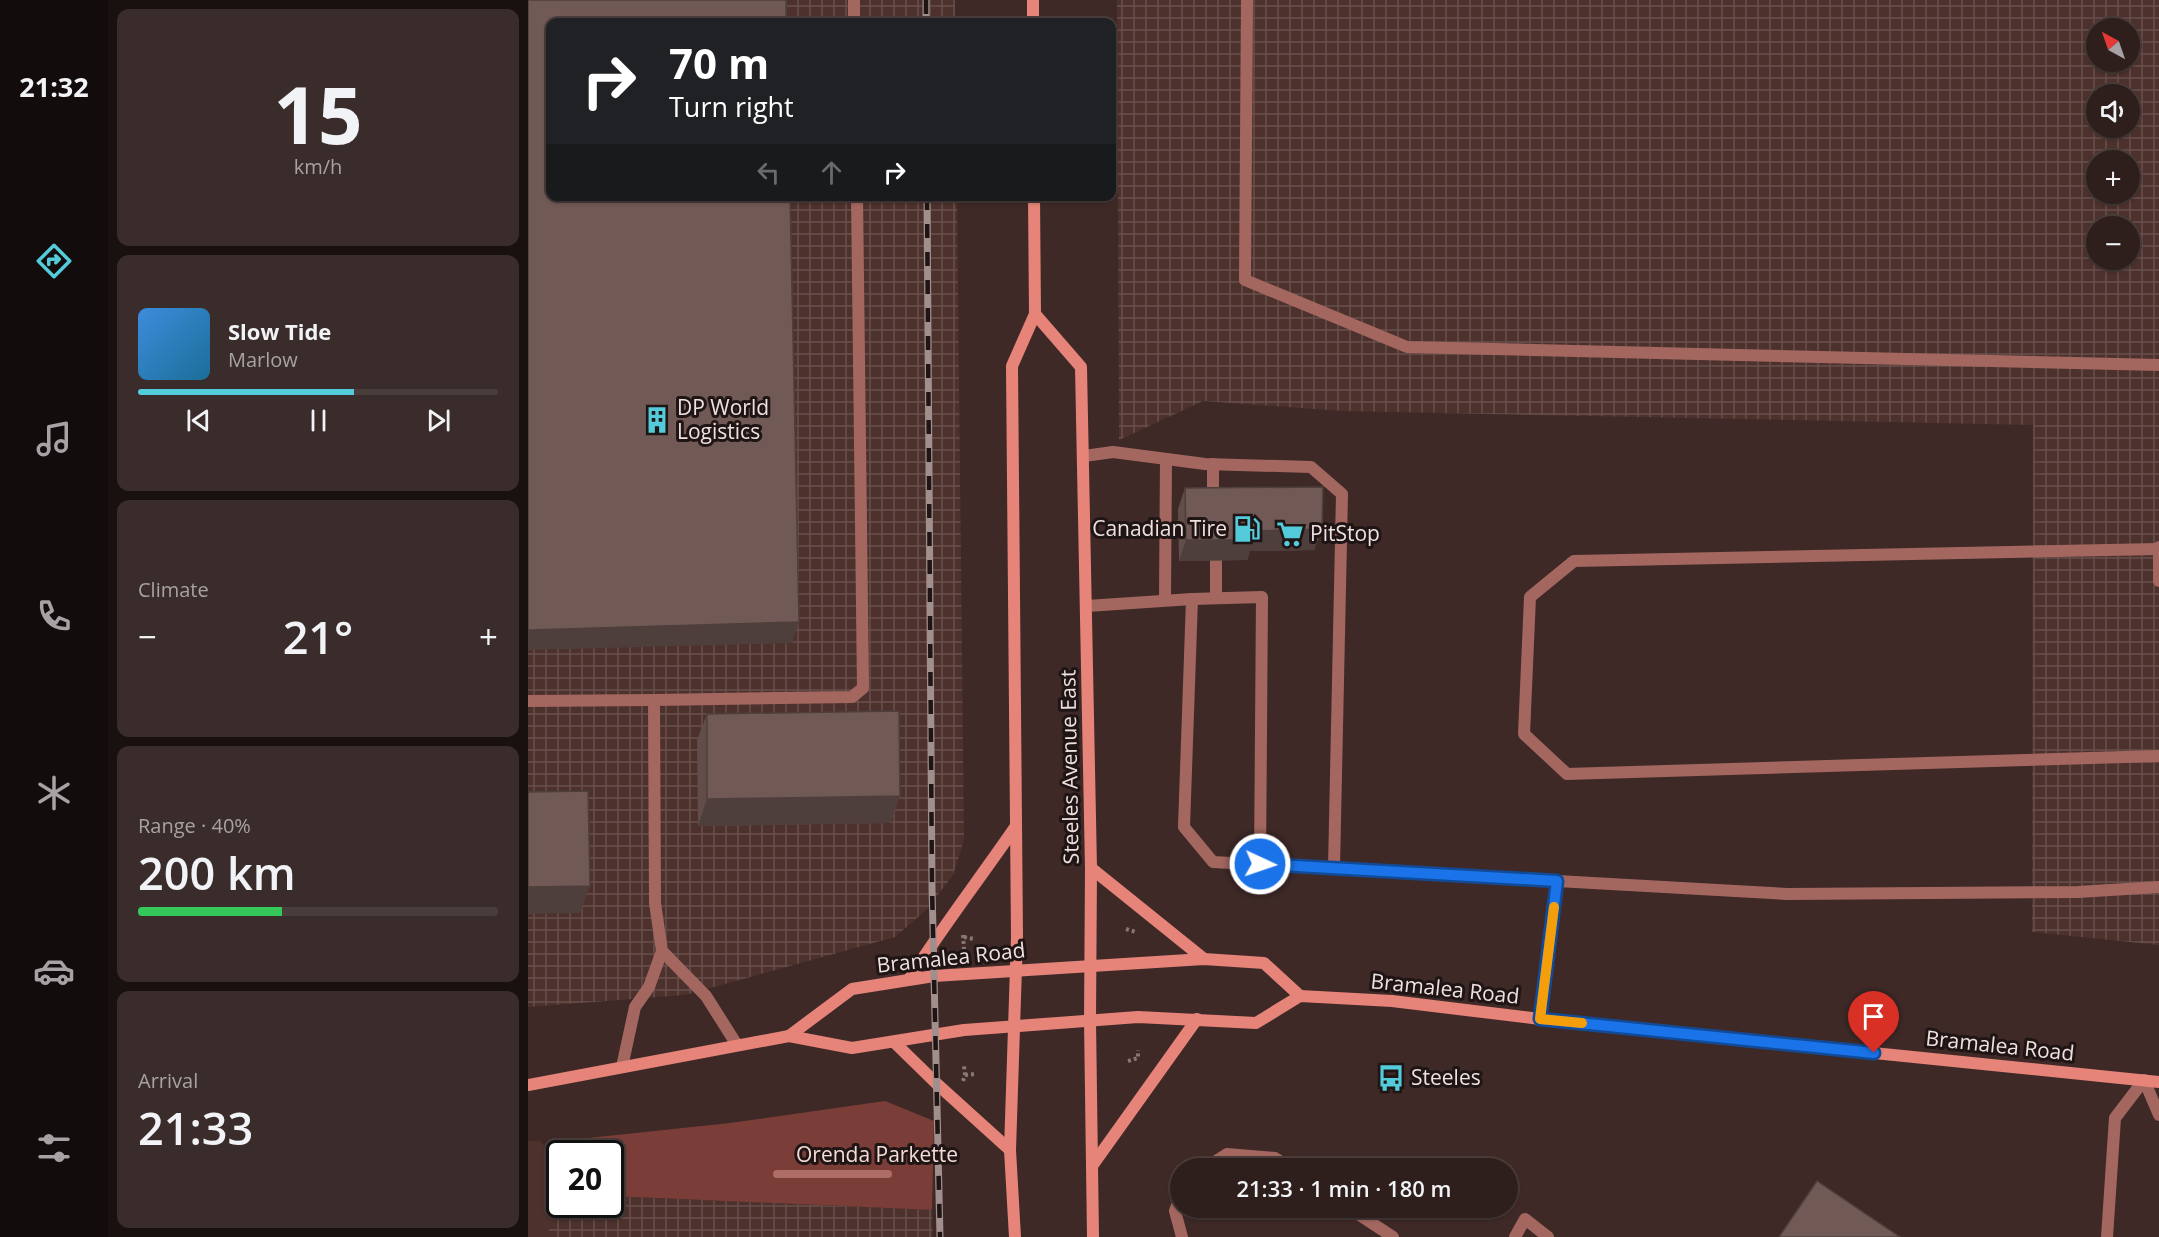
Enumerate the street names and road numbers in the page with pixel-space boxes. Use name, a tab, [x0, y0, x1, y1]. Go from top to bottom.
street label: Steeles Avenue East	[1053, 670, 1085, 865]
street label: Bramalea Road	[875, 935, 1027, 979]
street label: Bramalea Road	[1369, 966, 1521, 1010]
street label: Bramalea Road	[1924, 1023, 2076, 1067]

